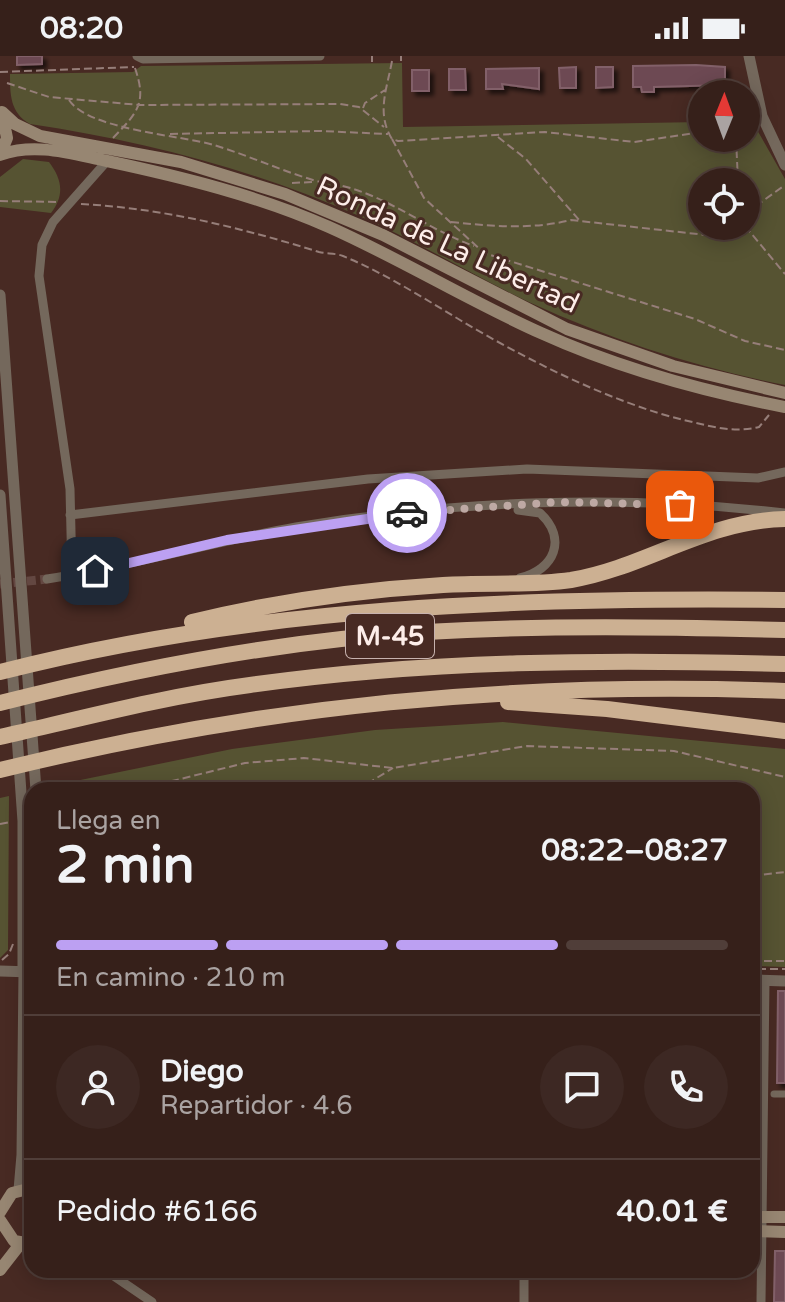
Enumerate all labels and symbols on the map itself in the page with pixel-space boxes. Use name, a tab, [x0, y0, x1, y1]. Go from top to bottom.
north arrow	[688, 80, 760, 152]
street label: Ronda de La Libertad	[311, 169, 584, 321]
pin	[646, 471, 714, 539]
courier	[367, 473, 447, 553]
pin	[61, 537, 129, 605]
road number: M-45	[346, 614, 434, 658]

